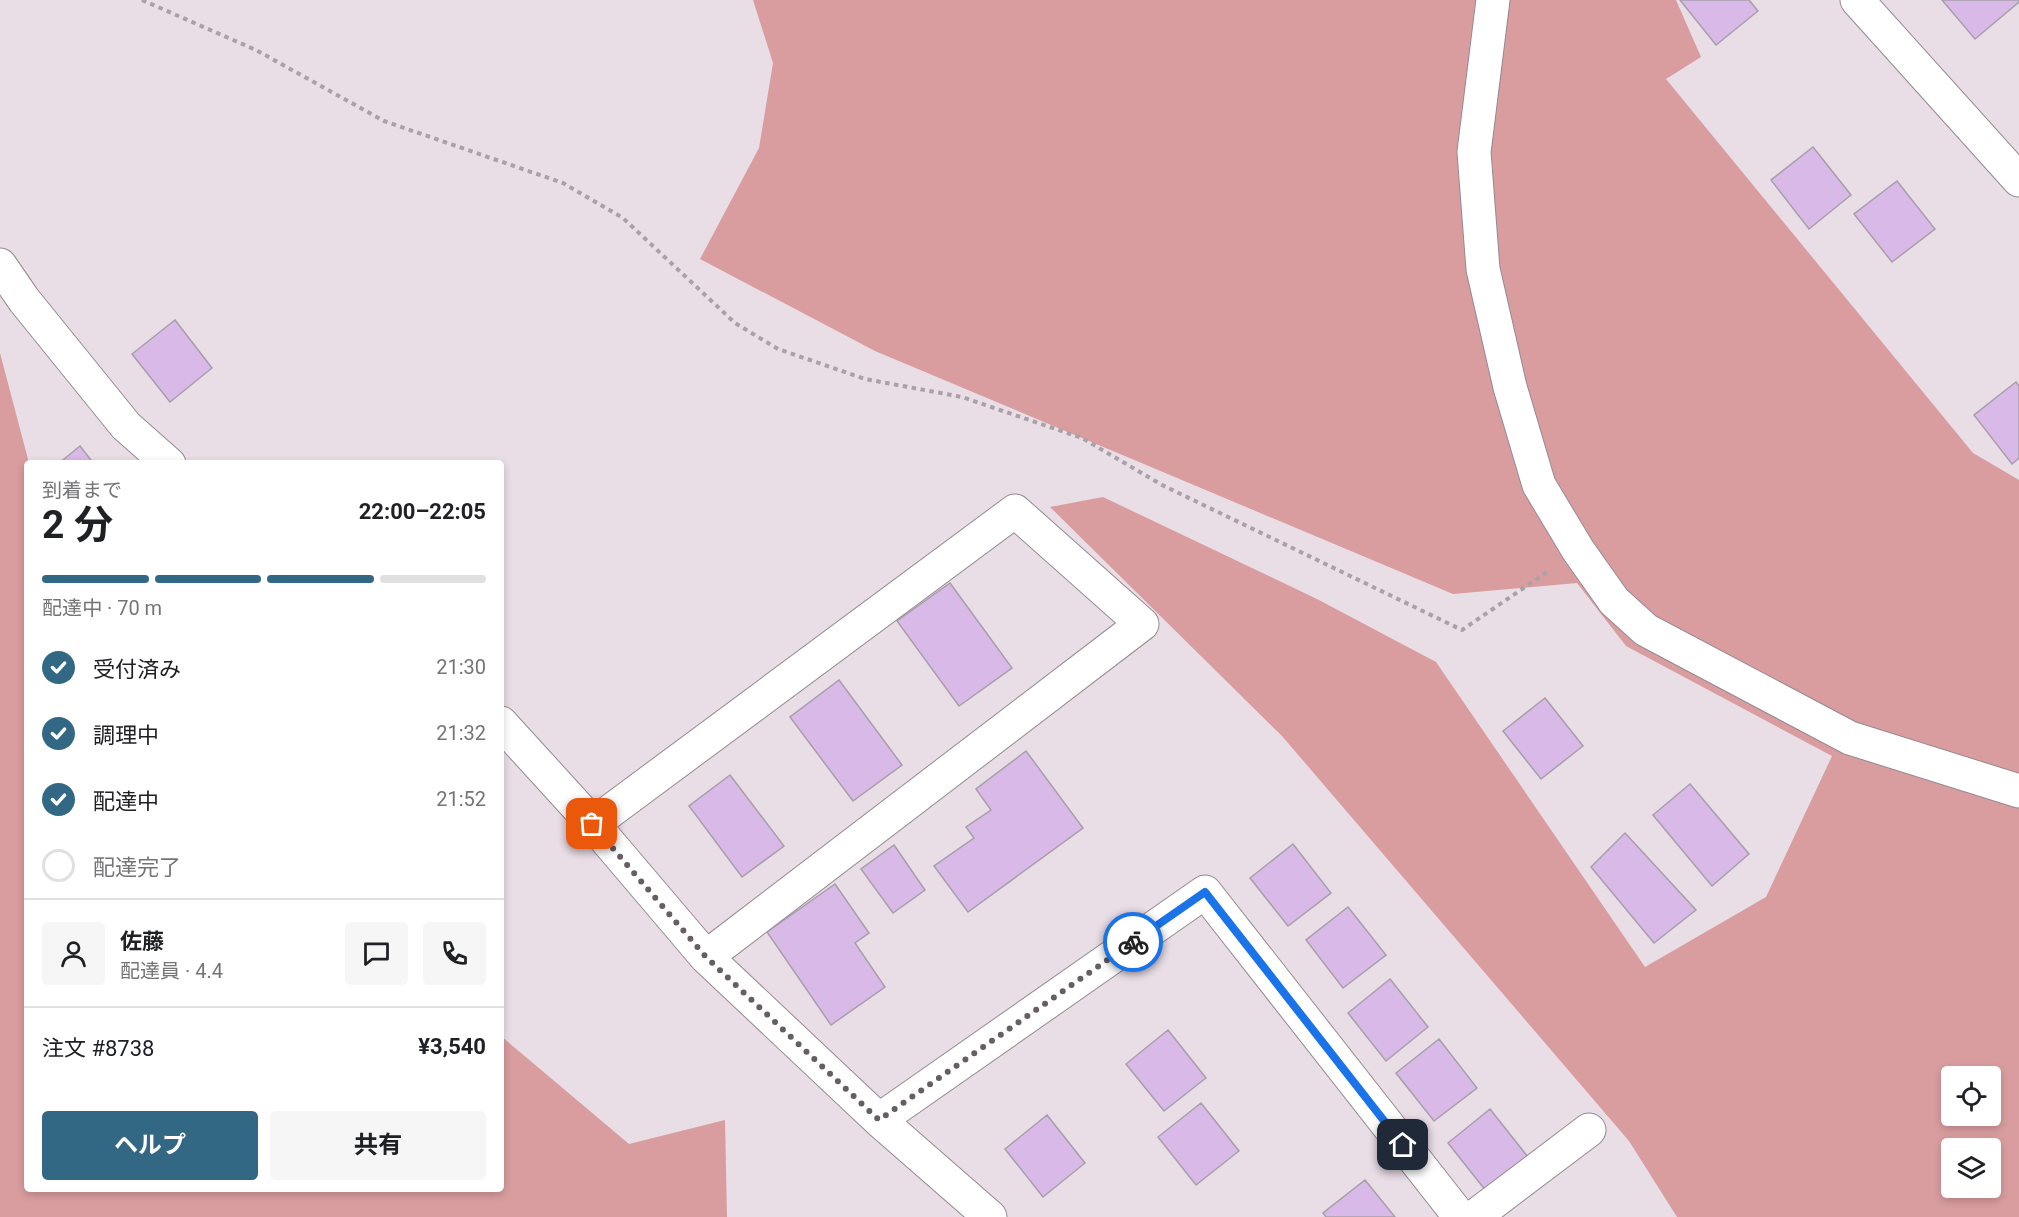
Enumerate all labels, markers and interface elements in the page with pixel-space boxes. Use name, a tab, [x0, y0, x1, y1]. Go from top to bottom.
text: 到着まで	[42, 478, 122, 502]
text: 22:00–22:05	[359, 499, 486, 524]
text: 2 分	[42, 502, 113, 548]
text: 配達中 · 70 m	[42, 596, 162, 620]
icon: check	[42, 651, 75, 684]
text: 21:30	[436, 655, 486, 679]
text: 受付済み	[93, 657, 181, 682]
icon: check	[42, 717, 75, 750]
text: 21:32	[436, 721, 486, 745]
text: 調理中	[93, 723, 159, 748]
icon: check	[42, 783, 75, 816]
text: 21:52	[436, 787, 486, 811]
text: 配達中	[93, 789, 159, 814]
pin	[566, 798, 617, 849]
icon: bag	[575, 807, 608, 840]
text: 配達完了	[93, 855, 181, 880]
courier	[1103, 912, 1163, 972]
button: person	[42, 922, 105, 985]
button: chat	[345, 922, 408, 985]
button: phone	[423, 922, 486, 985]
icon: bike	[1117, 926, 1150, 959]
text: 佐藤	[120, 929, 164, 954]
text: 配達員 · 4.4	[120, 959, 223, 983]
text: ¥3,540	[418, 1034, 486, 1059]
text: 注文 #8738	[42, 1036, 154, 1061]
map controls	[1941, 1066, 2001, 1198]
button: locate	[1941, 1066, 2001, 1126]
button: ヘルプ	[42, 1111, 258, 1180]
button: 共有	[270, 1111, 486, 1180]
pin	[1377, 1119, 1428, 1170]
icon: home	[1386, 1128, 1419, 1161]
button: layers	[1941, 1138, 2001, 1198]

